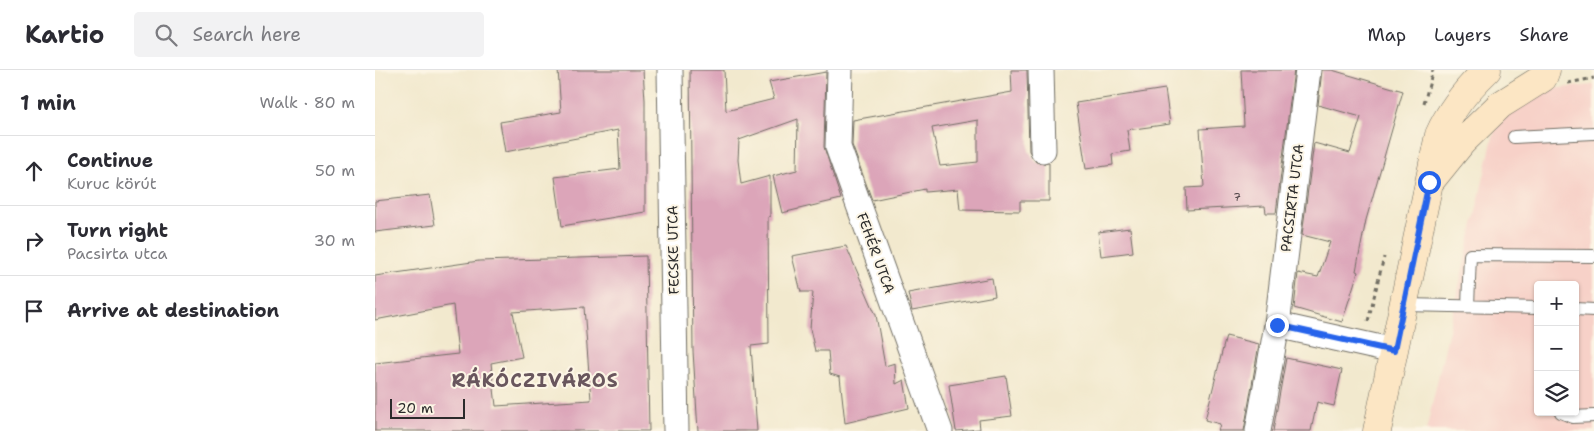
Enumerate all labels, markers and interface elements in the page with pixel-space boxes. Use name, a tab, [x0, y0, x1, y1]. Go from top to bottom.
search box	[134, 12, 484, 57]
text: Kartio	[25, 19, 104, 51]
icon: search	[152, 21, 180, 49]
text: Search here	[192, 22, 301, 47]
text: Map	[1368, 23, 1406, 47]
text: Layers	[1434, 23, 1491, 47]
text: Share	[1519, 23, 1569, 47]
text: 1 min	[20, 89, 76, 117]
text: Walk · 80 m	[260, 92, 355, 113]
street label: PACSIRTA UTCA	[1276, 143, 1308, 253]
text: Continue	[67, 148, 153, 173]
icon: ahead	[20, 157, 48, 185]
text: 50 m	[315, 160, 355, 181]
route start	[1418, 171, 1441, 194]
text: Kuruc körút	[67, 173, 157, 194]
house number: 7	[1233, 190, 1241, 205]
street label: FECSKE UTCA	[663, 205, 683, 295]
street label: FEHÉR UTCA	[853, 210, 899, 296]
text: Turn right	[67, 218, 168, 243]
icon: right	[20, 227, 48, 255]
text: 30 m	[314, 230, 355, 251]
text: Pacsirta utca	[67, 243, 167, 264]
map controls	[1534, 281, 1579, 416]
button: +	[1534, 281, 1579, 326]
icon: arrive	[20, 297, 48, 325]
text: Arrive at destination	[67, 298, 279, 323]
route end	[1266, 314, 1289, 337]
button: −	[1534, 326, 1579, 371]
district label: RÁKÓCZIVÁROS	[451, 367, 619, 393]
button: layers	[1534, 371, 1579, 416]
scale bar	[390, 396, 465, 419]
text: 20 m	[397, 399, 433, 417]

